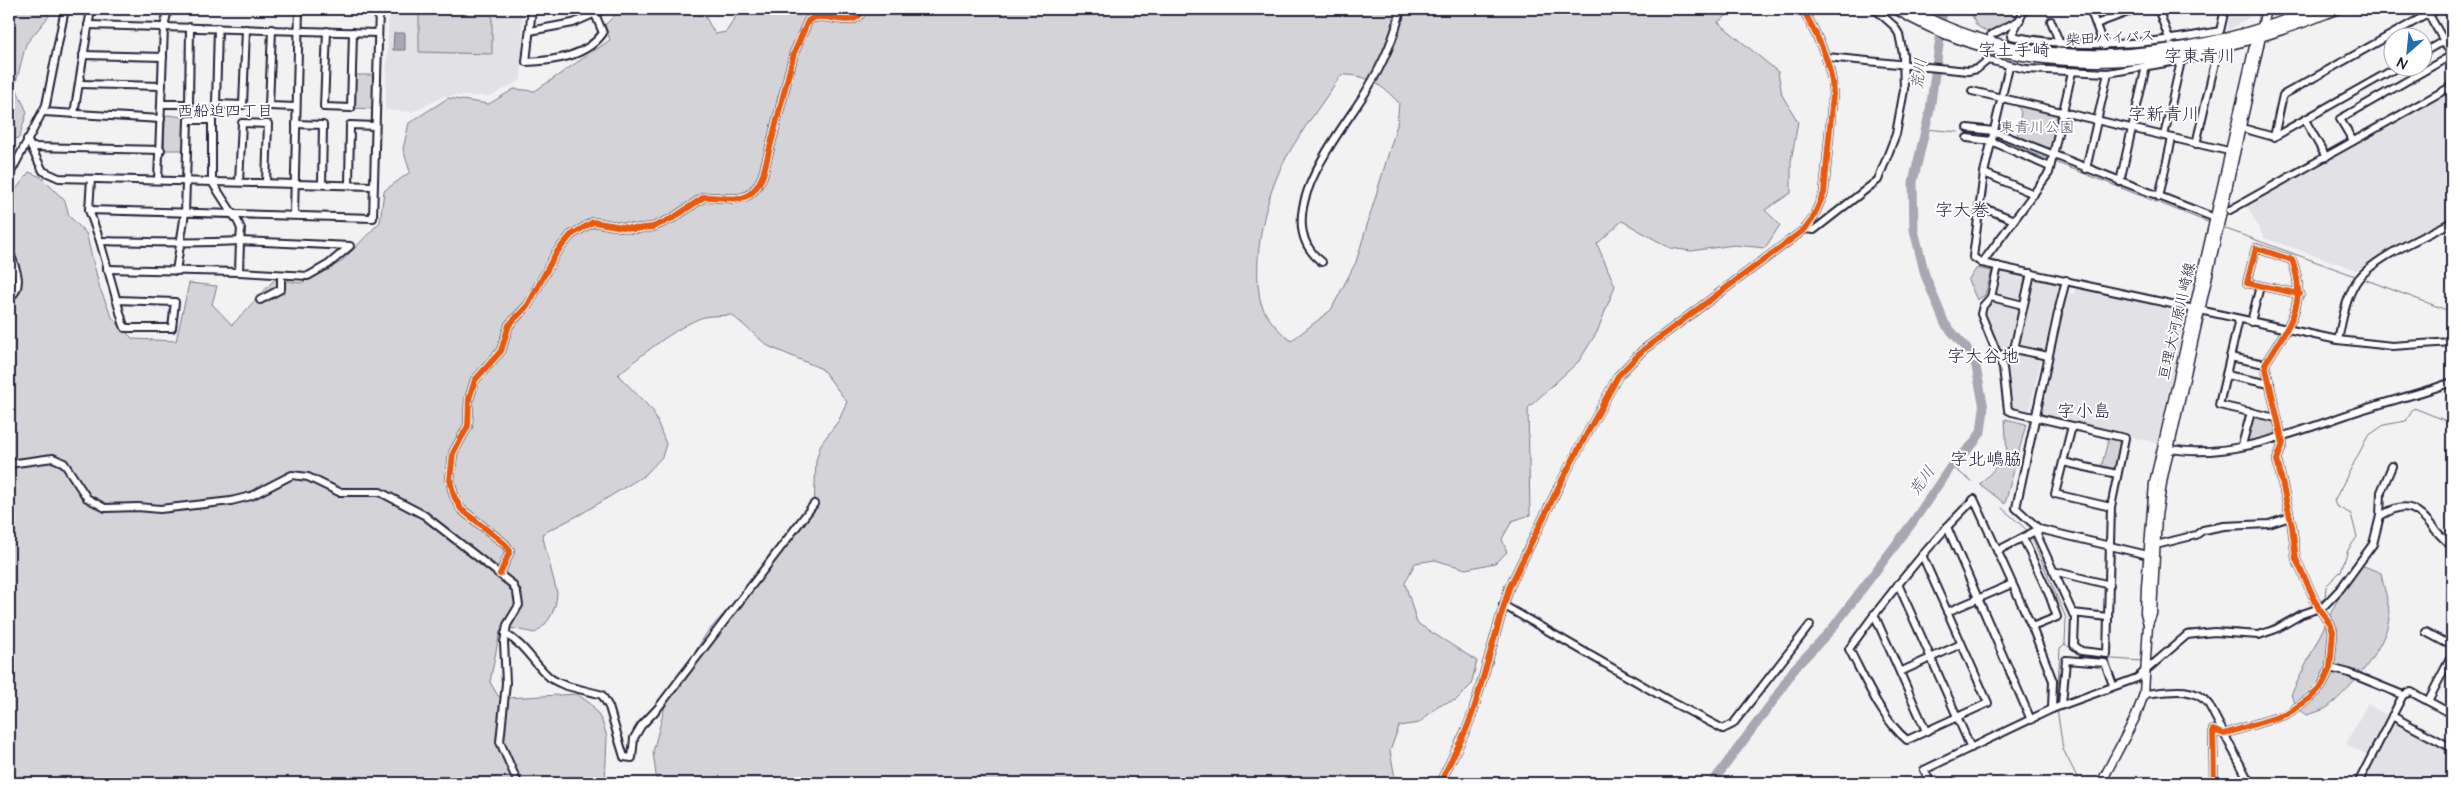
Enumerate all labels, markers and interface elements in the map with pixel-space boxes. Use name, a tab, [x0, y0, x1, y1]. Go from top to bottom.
street label: 柴田バイパス	[2065, 25, 2155, 51]
north arrow	[2384, 28, 2434, 78]
district label: 字土手崎	[1978, 38, 2050, 63]
district label: 字東青川	[2164, 44, 2236, 69]
text: N	[2394, 52, 2411, 74]
water label: 荒川	[1906, 57, 1932, 91]
district label: 西船迫四丁目	[177, 100, 273, 122]
district label: 字新青川	[2128, 102, 2200, 127]
park label: 東青川公園	[1999, 117, 2075, 138]
district label: 字大巻	[1935, 198, 1990, 223]
street label: 亘理大河原川崎線	[2153, 260, 2201, 382]
district label: 字大谷地	[1947, 344, 2019, 369]
district label: 字小島	[2057, 399, 2111, 424]
district label: 字北嶋脇	[1950, 447, 2022, 472]
water label: 荒川	[1904, 462, 1940, 500]

